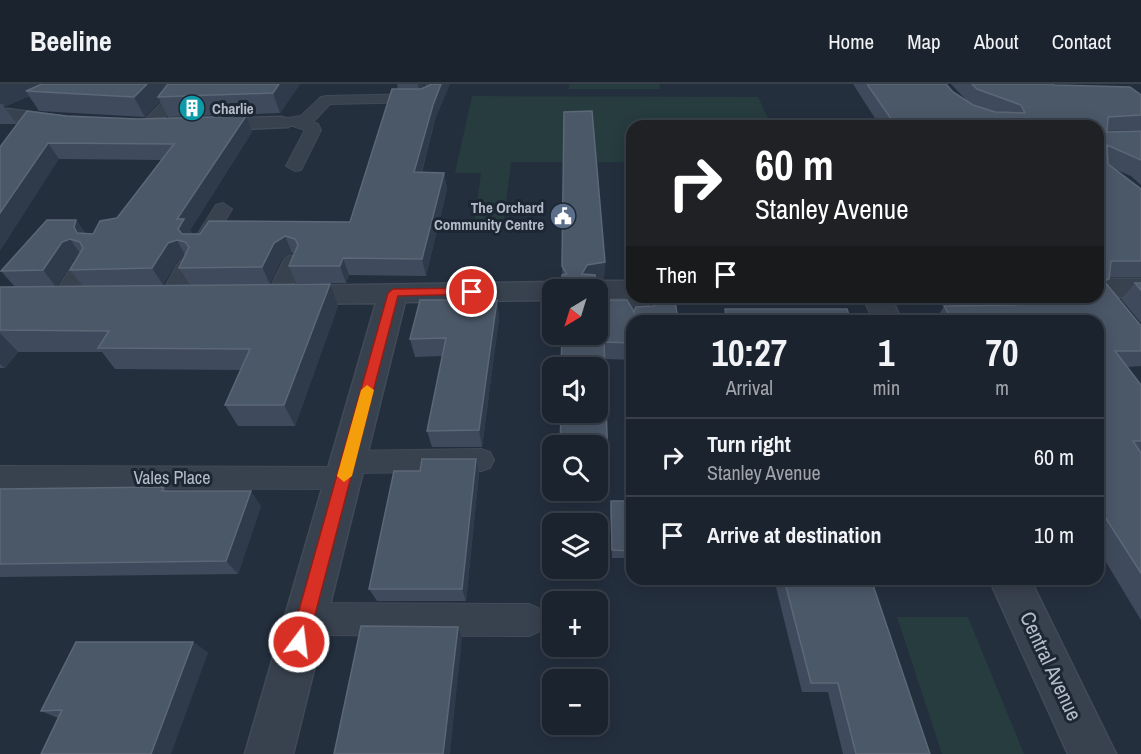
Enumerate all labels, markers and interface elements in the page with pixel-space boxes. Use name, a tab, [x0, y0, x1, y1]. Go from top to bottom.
text: Beeline	[30, 22, 112, 60]
text: Home	[828, 27, 874, 56]
text: Map	[907, 27, 941, 56]
text: About	[974, 27, 1019, 56]
text: Contact	[1052, 27, 1111, 56]
building icon: Charlie	[177, 93, 207, 123]
place label: Charlie	[212, 98, 254, 119]
text: 60 m	[755, 137, 834, 193]
icon: right	[656, 144, 734, 222]
text: Stanley Avenue	[755, 191, 909, 227]
place label: The Orchard Community Centre	[434, 197, 544, 235]
public building icon: The Orchard Community Centre	[548, 201, 578, 231]
icon: arrive	[709, 258, 742, 291]
text: Then	[656, 260, 697, 290]
pin	[446, 266, 497, 317]
icon: arrive	[455, 275, 488, 308]
north arrow	[542, 279, 608, 345]
map controls	[542, 279, 608, 735]
text: 10:27	[712, 329, 787, 377]
text: 1	[878, 329, 895, 377]
text: 70	[986, 329, 1018, 377]
button: sound	[542, 357, 608, 423]
text: Arrival	[726, 374, 773, 401]
text: min	[873, 374, 900, 401]
text: m	[995, 374, 1009, 401]
text: Turn right	[707, 429, 791, 459]
button: search	[542, 435, 608, 501]
icon: right	[656, 441, 689, 474]
text: 60 m	[1034, 442, 1074, 472]
text: Stanley Avenue	[707, 459, 821, 486]
street label: Vales Place	[134, 465, 210, 490]
button: layers	[542, 513, 608, 579]
icon: arrive	[656, 519, 689, 552]
text: Arrive at destination	[707, 520, 881, 550]
text: 10 m	[1034, 520, 1074, 550]
button: +	[542, 591, 608, 657]
street label: Central Avenue	[1013, 607, 1089, 725]
position arrow	[267, 610, 331, 674]
button: −	[542, 669, 608, 735]

